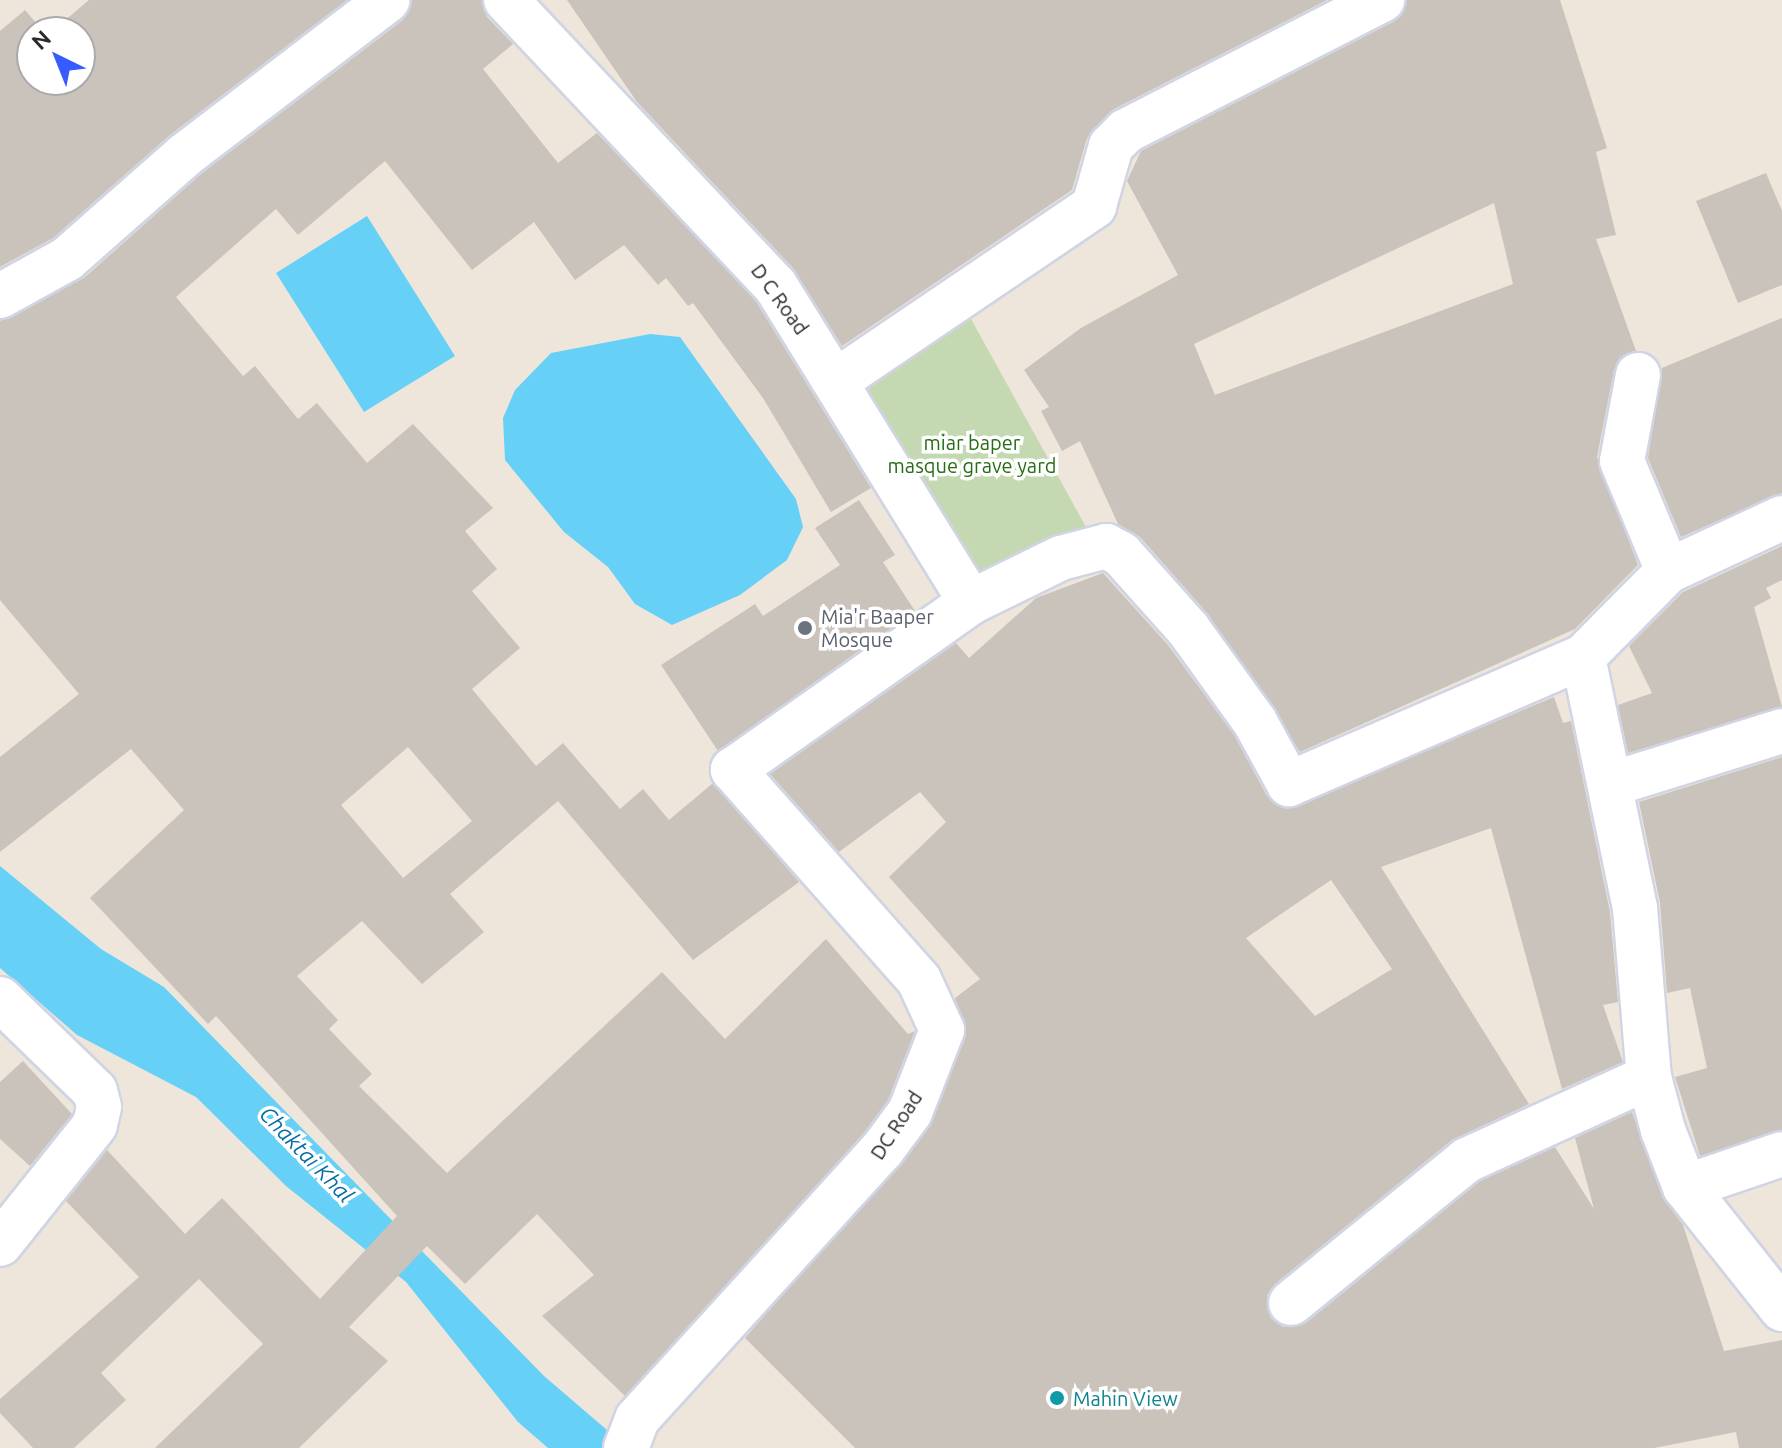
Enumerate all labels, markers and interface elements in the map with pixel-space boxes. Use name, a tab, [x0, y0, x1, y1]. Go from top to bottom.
north arrow	[16, 16, 96, 96]
text: N	[26, 25, 55, 54]
street label: D C Road	[746, 259, 814, 339]
park label: miar baper masque grave yard	[888, 431, 1056, 478]
place label: Mia'r Baaper Mosque	[821, 604, 934, 651]
marker: Mia'r Baaper Mosque	[796, 619, 814, 637]
street label: DC Road	[865, 1086, 927, 1164]
water label: Chaktai Khal	[254, 1100, 360, 1208]
place label: Mahin View	[1073, 1386, 1178, 1410]
marker: Mahin View	[1048, 1389, 1066, 1407]

